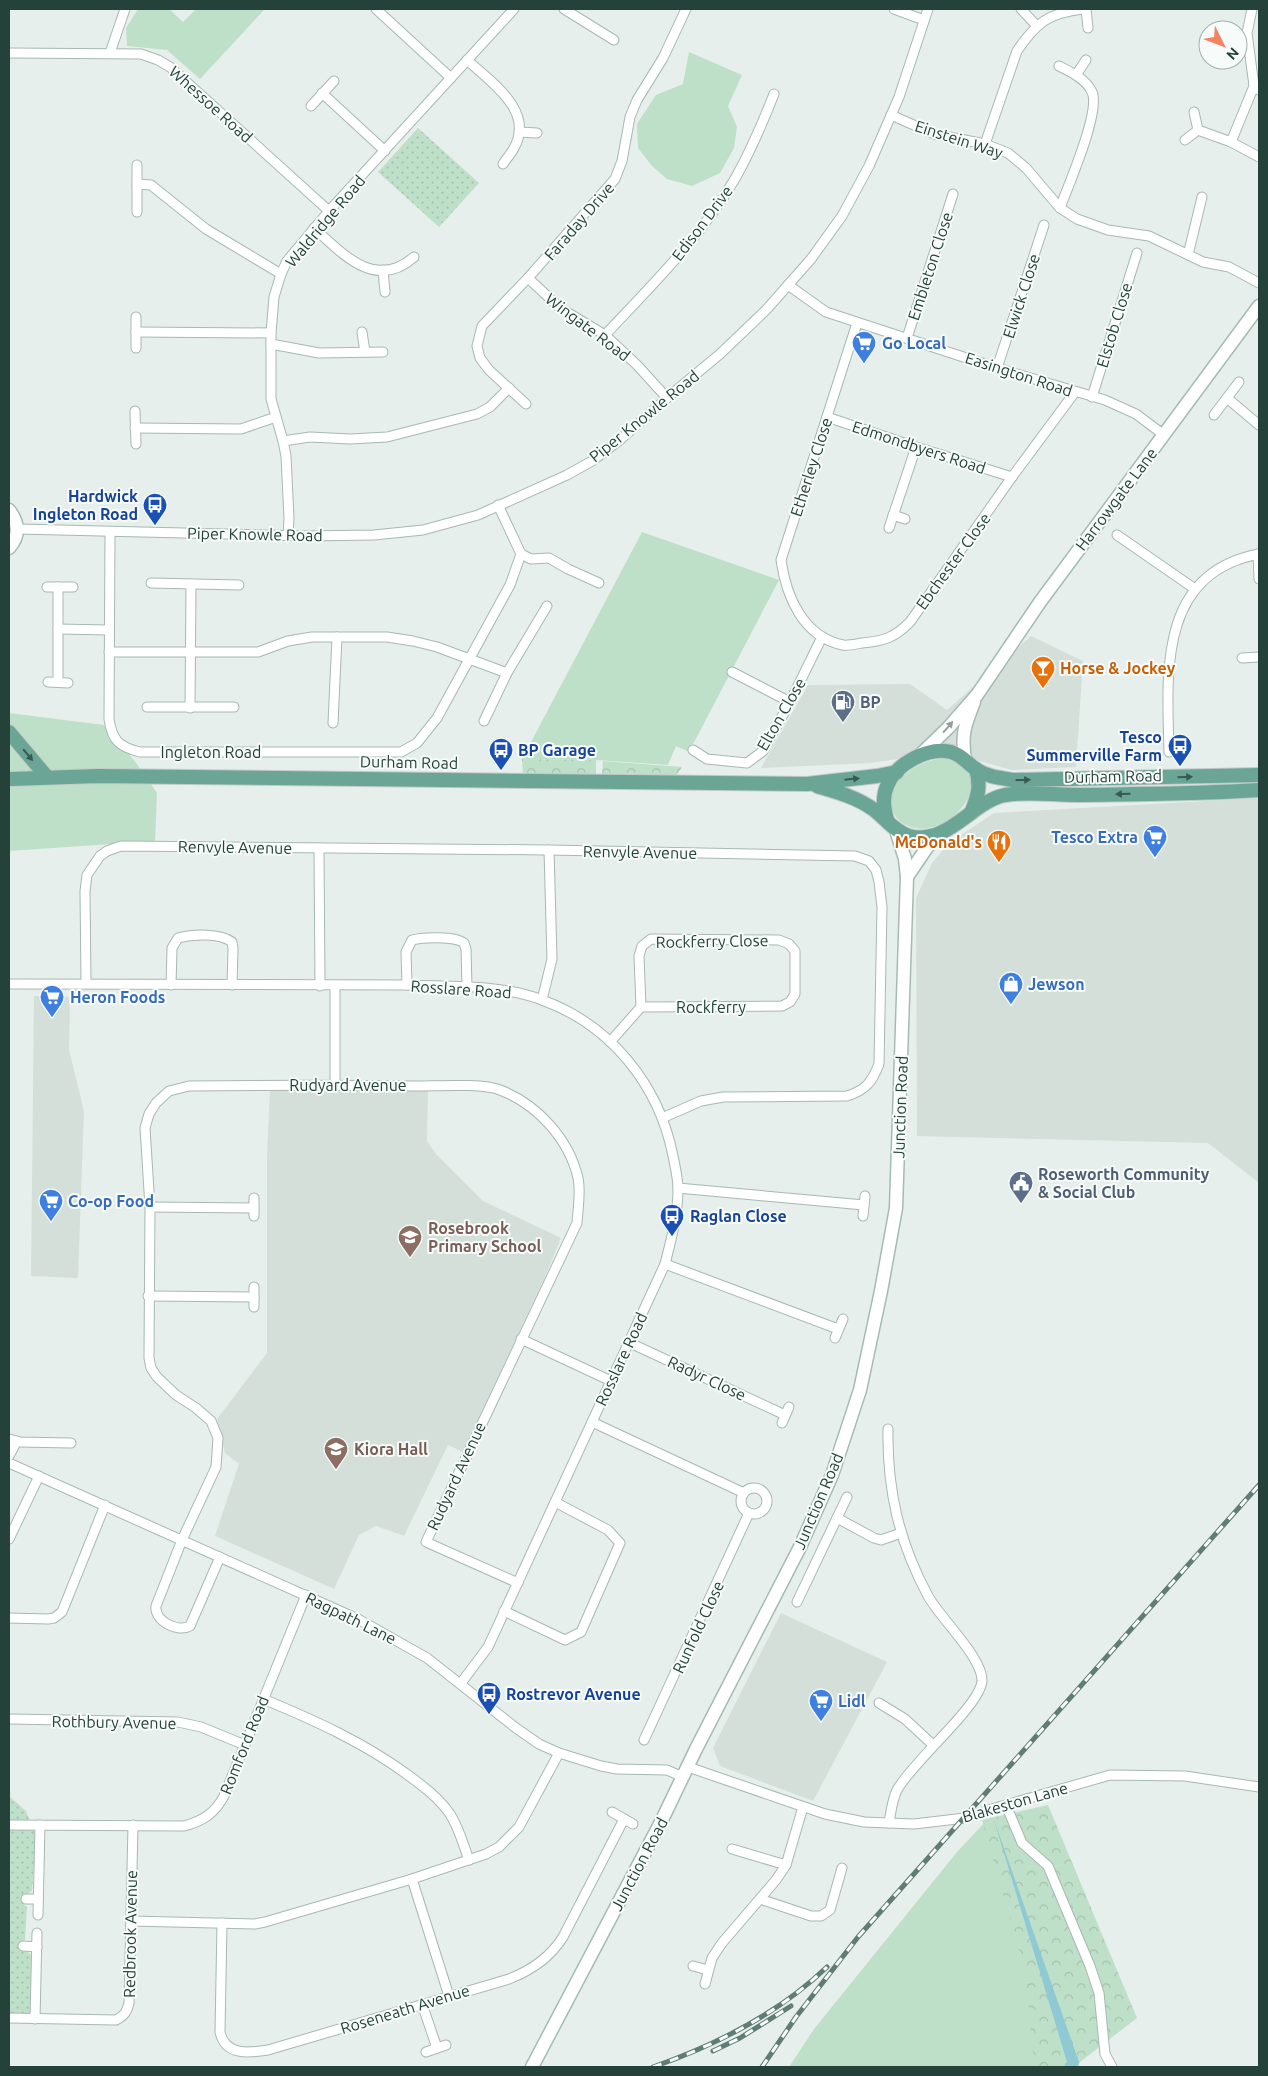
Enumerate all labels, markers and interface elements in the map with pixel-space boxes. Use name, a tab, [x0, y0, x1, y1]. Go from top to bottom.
north arrow	[1198, 20, 1248, 70]
text: N	[1223, 44, 1242, 63]
street label: Whessoe Road	[166, 62, 256, 146]
street label: Einstein Way	[913, 116, 1005, 162]
street label: Waldridge Road	[281, 171, 369, 271]
street label: Faraday Drive	[540, 178, 618, 264]
street label: Edison Drive	[668, 182, 736, 264]
street label: Embleton Close	[904, 210, 956, 322]
street label: Elwick Close	[999, 251, 1043, 341]
street label: Elstob Close	[1093, 280, 1135, 370]
street label: Wingate Road	[542, 289, 634, 365]
supermarket icon: Go Local	[851, 330, 877, 364]
place label: Go Local	[882, 334, 946, 352]
street label: Easington Road	[963, 348, 1075, 400]
street label: Piper Knowle Road	[586, 366, 702, 466]
street label: Etherley Close	[787, 415, 835, 519]
street label: Edmondbyers Road	[850, 417, 988, 477]
street label: Harrowgate Lane	[1072, 444, 1160, 554]
place label: Hardwick Ingleton Road	[33, 487, 138, 523]
bus stop icon: Hardwick Ingleton Road	[142, 492, 168, 526]
street label: Ebchester Close	[912, 509, 994, 613]
street label: Piper Knowle Road	[187, 524, 323, 544]
bar icon: Horse & Jockey	[1030, 655, 1056, 689]
place label: Horse & Jockey	[1060, 659, 1176, 677]
street label: Elton Close	[753, 675, 809, 753]
fuel station icon: BP	[830, 689, 856, 723]
place label: BP	[860, 693, 881, 711]
one-way arrow	[943, 720, 954, 733]
place label: Tesco Summerville Farm	[1026, 728, 1162, 764]
bus stop icon: Tesco Summerville Farm	[1167, 733, 1193, 767]
bus stop icon: BP Garage	[488, 737, 514, 771]
place label: BP Garage	[518, 741, 596, 759]
street label: Ingleton Road	[161, 743, 261, 761]
one-way arrow	[22, 748, 34, 760]
street label: Durham Road	[360, 752, 458, 772]
street label: Durham Road	[1064, 766, 1162, 786]
one-way arrow	[1178, 773, 1194, 781]
one-way arrow	[844, 775, 860, 783]
one-way arrow	[1015, 775, 1031, 783]
one-way arrow	[1115, 790, 1131, 798]
supermarket icon: Tesco Extra	[1142, 824, 1168, 858]
place label: Tesco Extra	[1051, 828, 1138, 846]
restaurant icon: McDonald's	[986, 829, 1012, 863]
place label: McDonald's	[895, 833, 982, 851]
street label: Renvyle Avenue	[178, 837, 292, 857]
street label: Renvyle Avenue	[583, 842, 697, 862]
street label: Rockferry Close	[655, 931, 769, 951]
shop icon: Jewson	[998, 971, 1024, 1005]
place label: Jewson	[1028, 975, 1085, 993]
street label: Rosslare Road	[410, 976, 512, 1002]
supermarket icon: Heron Foods	[39, 984, 65, 1018]
place label: Heron Foods	[70, 988, 165, 1006]
street label: Rockferry	[676, 998, 746, 1016]
street label: Junction Road	[889, 1055, 911, 1159]
street label: Rudyard Avenue	[289, 1076, 407, 1094]
place label: Roseworth Community & Social Club	[1038, 1165, 1210, 1201]
public building icon: Roseworth Community & Social Club	[1008, 1170, 1034, 1204]
supermarket icon: Co-op Food	[38, 1188, 64, 1222]
place label: Co-op Food	[68, 1192, 154, 1210]
bus stop icon: Raglan Close	[659, 1203, 685, 1237]
place label: Raglan Close	[690, 1207, 787, 1225]
place label: Rosebrook Primary School	[428, 1219, 542, 1255]
school or university icon: Rosebrook Primary School	[397, 1224, 423, 1258]
street label: Rosslare Road	[591, 1309, 651, 1409]
street label: Radyr Close	[665, 1352, 749, 1404]
street label: Rudyard Avenue	[423, 1419, 489, 1533]
school or university icon: Kiora Hall	[323, 1436, 349, 1470]
place label: Kiora Hall	[354, 1440, 428, 1458]
street label: Junction Road	[790, 1450, 846, 1552]
street label: Runfold Close	[669, 1578, 727, 1676]
street label: Ragpath Lane	[303, 1588, 399, 1648]
bus stop icon: Rostrevor Avenue	[476, 1681, 502, 1715]
place label: Rostrevor Avenue	[506, 1685, 641, 1703]
supermarket icon: Lidl	[808, 1688, 834, 1722]
place label: Lidl	[838, 1692, 866, 1710]
street label: Romford Road	[216, 1693, 272, 1797]
street label: Rothbury Avenue	[51, 1712, 177, 1732]
street label: Blakeston Lane	[960, 1778, 1070, 1826]
street label: Junction Road	[607, 1814, 671, 1914]
street label: Redbrook Avenue	[120, 1870, 140, 1998]
street label: Roseneath Avenue	[338, 1981, 472, 2037]

